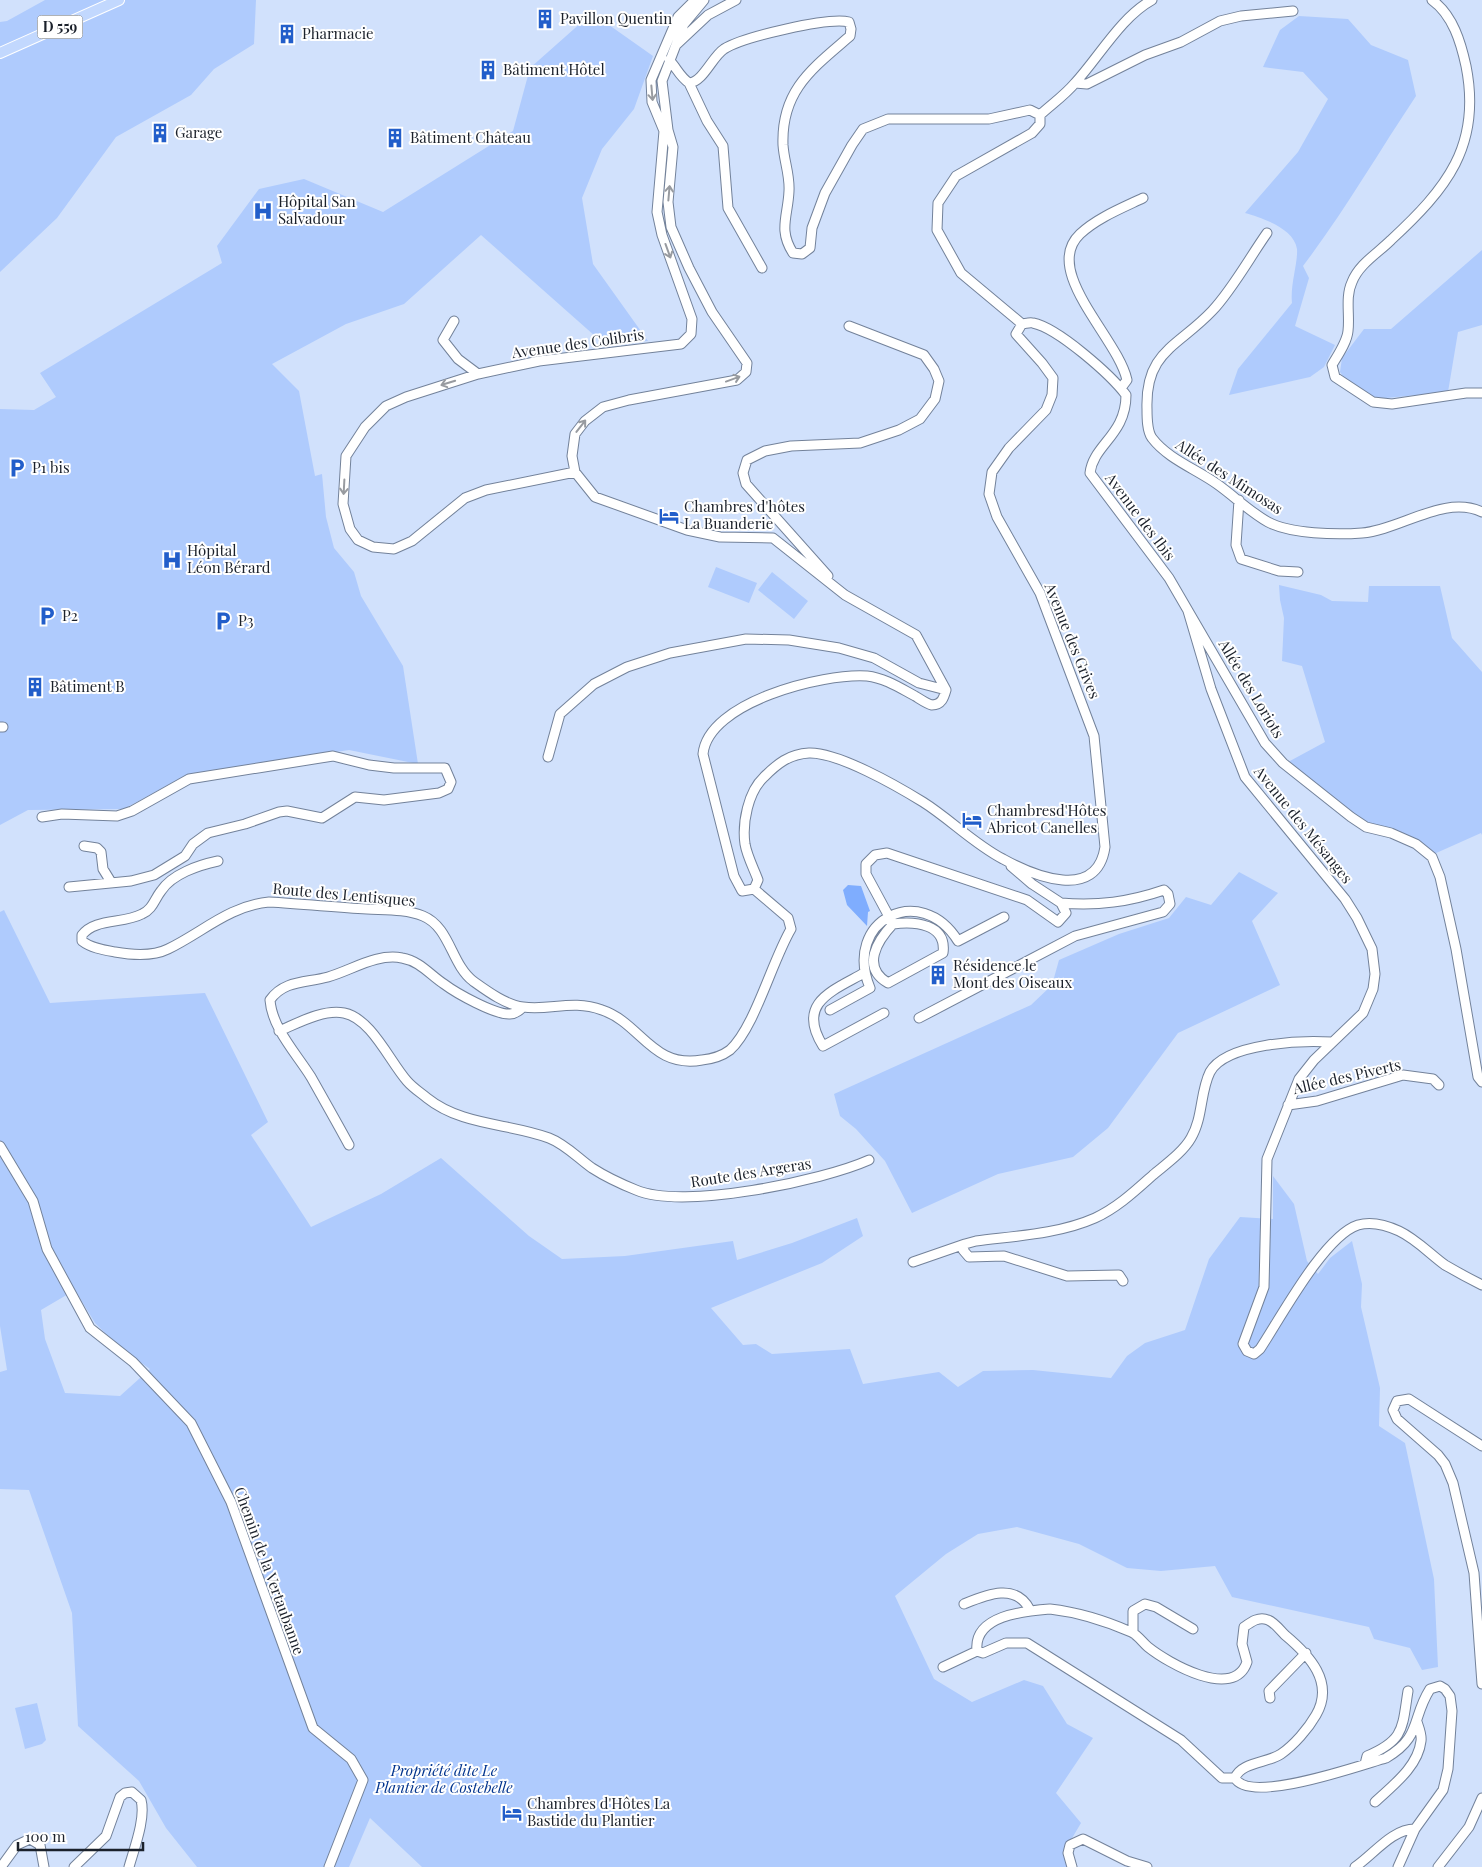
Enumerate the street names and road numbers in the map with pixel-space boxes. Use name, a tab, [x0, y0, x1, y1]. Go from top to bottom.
road number: D 559	[38, 16, 82, 38]
street label: Avenue des Colibris	[509, 324, 645, 362]
street label: Allée des Mimosas	[1172, 434, 1287, 518]
street label: Avenue des Ibis	[1101, 468, 1180, 564]
street label: Avenue des Grives	[1040, 579, 1105, 701]
street label: Allée des Loriots	[1214, 635, 1289, 742]
street label: Avenue des Mésanges	[1250, 761, 1357, 887]
street label: Route des Lentisques	[272, 878, 416, 910]
street label: Allée des Piverts	[1290, 1054, 1403, 1098]
street label: Route des Argeras	[689, 1153, 813, 1191]
street label: Chemin de la Vertaubanne	[230, 1484, 310, 1657]

